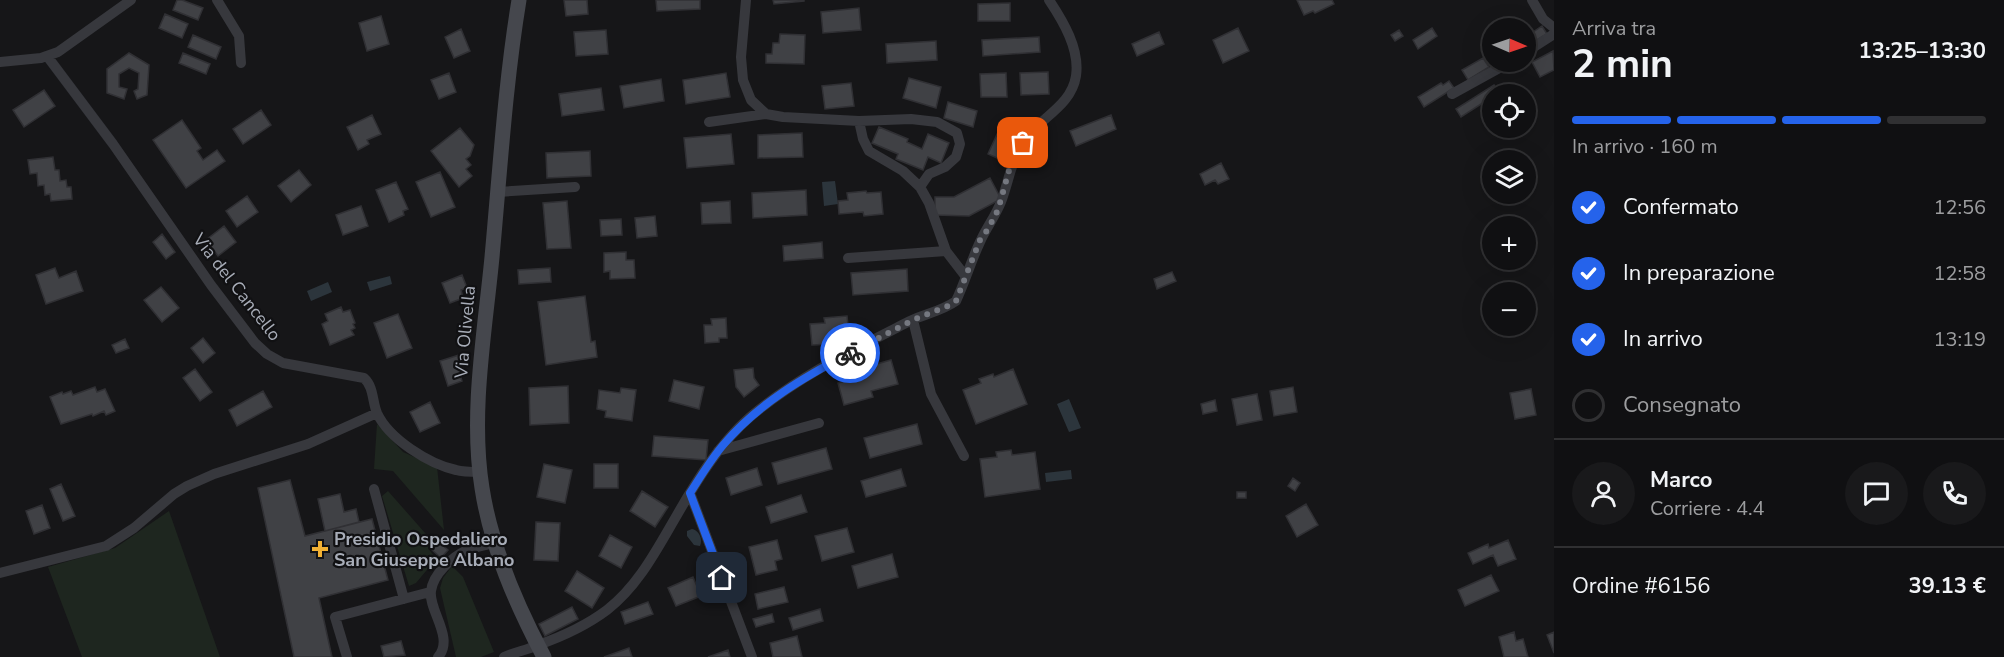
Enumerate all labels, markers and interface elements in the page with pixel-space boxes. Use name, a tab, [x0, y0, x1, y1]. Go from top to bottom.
text: Arriva tra	[1572, 15, 1656, 42]
north arrow	[1482, 18, 1536, 72]
map controls	[1482, 18, 1536, 336]
text: 13:25–13:30	[1858, 36, 1986, 66]
text: 2 min	[1572, 38, 1673, 91]
button: locate	[1482, 84, 1536, 138]
pin	[997, 117, 1048, 168]
icon: bag	[1006, 126, 1039, 159]
text: In arrivo · 160 m	[1572, 133, 1718, 160]
button: layers	[1482, 150, 1536, 204]
icon: check	[1572, 191, 1605, 224]
text: Confermato	[1623, 192, 1739, 222]
text: 12:56	[1933, 194, 1986, 221]
button: +	[1482, 216, 1536, 270]
street label: Via del Cancello	[187, 227, 287, 346]
icon: check	[1572, 257, 1605, 290]
text: In preparazione	[1623, 258, 1775, 288]
text: 12:58	[1933, 260, 1986, 287]
button: −	[1482, 282, 1536, 336]
street label: Via Olivella	[449, 285, 481, 380]
courier	[820, 323, 880, 383]
icon: check	[1572, 323, 1605, 356]
text: In arrivo	[1623, 324, 1703, 354]
text: 13:19	[1933, 326, 1986, 353]
icon: bike	[834, 337, 867, 370]
text: Consegnato	[1623, 390, 1741, 420]
button: person	[1572, 462, 1635, 525]
button: chat	[1845, 462, 1908, 525]
button: phone	[1923, 462, 1986, 525]
text: Marco	[1650, 465, 1712, 495]
text: Corriere · 4.4	[1650, 495, 1765, 522]
place label: Presidio Ospedaliero San Giuseppe Albano	[334, 527, 514, 572]
marker: Presidio Ospedaliero San Giuseppe Albano	[311, 540, 329, 558]
pin	[696, 552, 747, 603]
icon: home	[705, 561, 738, 594]
text: Ordine #6156	[1572, 571, 1710, 601]
text: 39.13 €	[1909, 571, 1986, 601]

